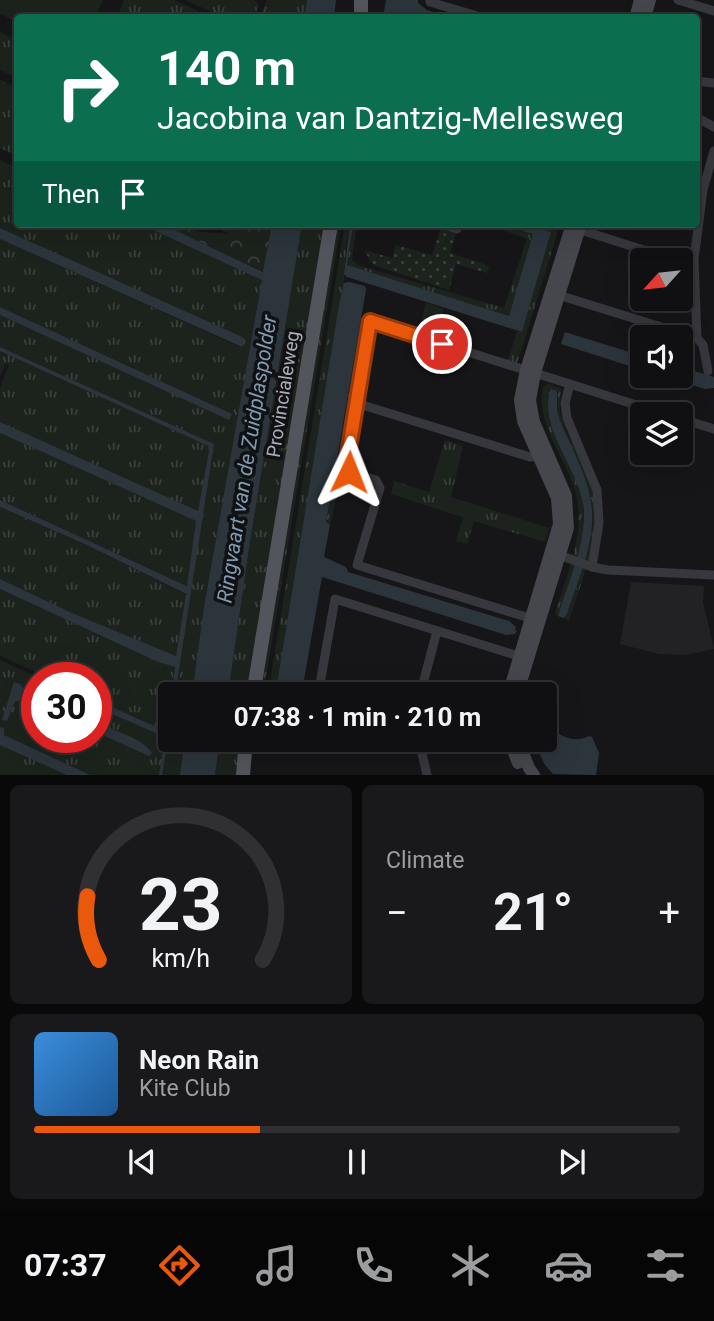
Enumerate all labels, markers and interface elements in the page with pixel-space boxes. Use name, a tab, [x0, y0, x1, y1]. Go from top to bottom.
text: 140 m	[157, 40, 296, 97]
icon: right	[42, 42, 133, 133]
text: Jacobina van Dantzig-Mellesweg	[157, 99, 624, 137]
icon: arrive	[114, 175, 152, 213]
text: Then	[42, 179, 100, 209]
north arrow	[630, 248, 693, 312]
map controls	[630, 248, 693, 465]
water label: Ringvaart van de Zuidplaspolder	[212, 312, 282, 604]
pin	[412, 314, 472, 374]
icon: arrive	[423, 325, 461, 363]
button: sound	[630, 325, 693, 388]
street label: Provincialeweg	[262, 329, 304, 459]
button: layers	[630, 402, 693, 465]
position arrow	[312, 435, 386, 509]
speed limit sign: 30	[21, 662, 112, 753]
text: 07:38 · 1 min · 210 m	[234, 702, 481, 732]
text: Climate	[386, 847, 465, 874]
text: 23	[139, 863, 223, 949]
text: 21°	[493, 882, 573, 943]
text: −	[386, 891, 408, 935]
text: +	[658, 891, 680, 935]
text: km/h	[152, 944, 210, 973]
text: Neon Rain	[139, 1045, 259, 1075]
text: Kite Club	[139, 1075, 231, 1102]
icon: previous	[123, 1143, 161, 1181]
icon: pause	[338, 1143, 376, 1181]
icon: next	[553, 1143, 591, 1181]
icon: directions	[155, 1241, 204, 1290]
icon: music	[252, 1241, 301, 1290]
icon: phone	[349, 1241, 398, 1290]
icon: climate	[446, 1241, 495, 1290]
icon: car	[544, 1241, 593, 1290]
icon: filters	[641, 1241, 690, 1290]
text: 07:37	[24, 1246, 107, 1284]

